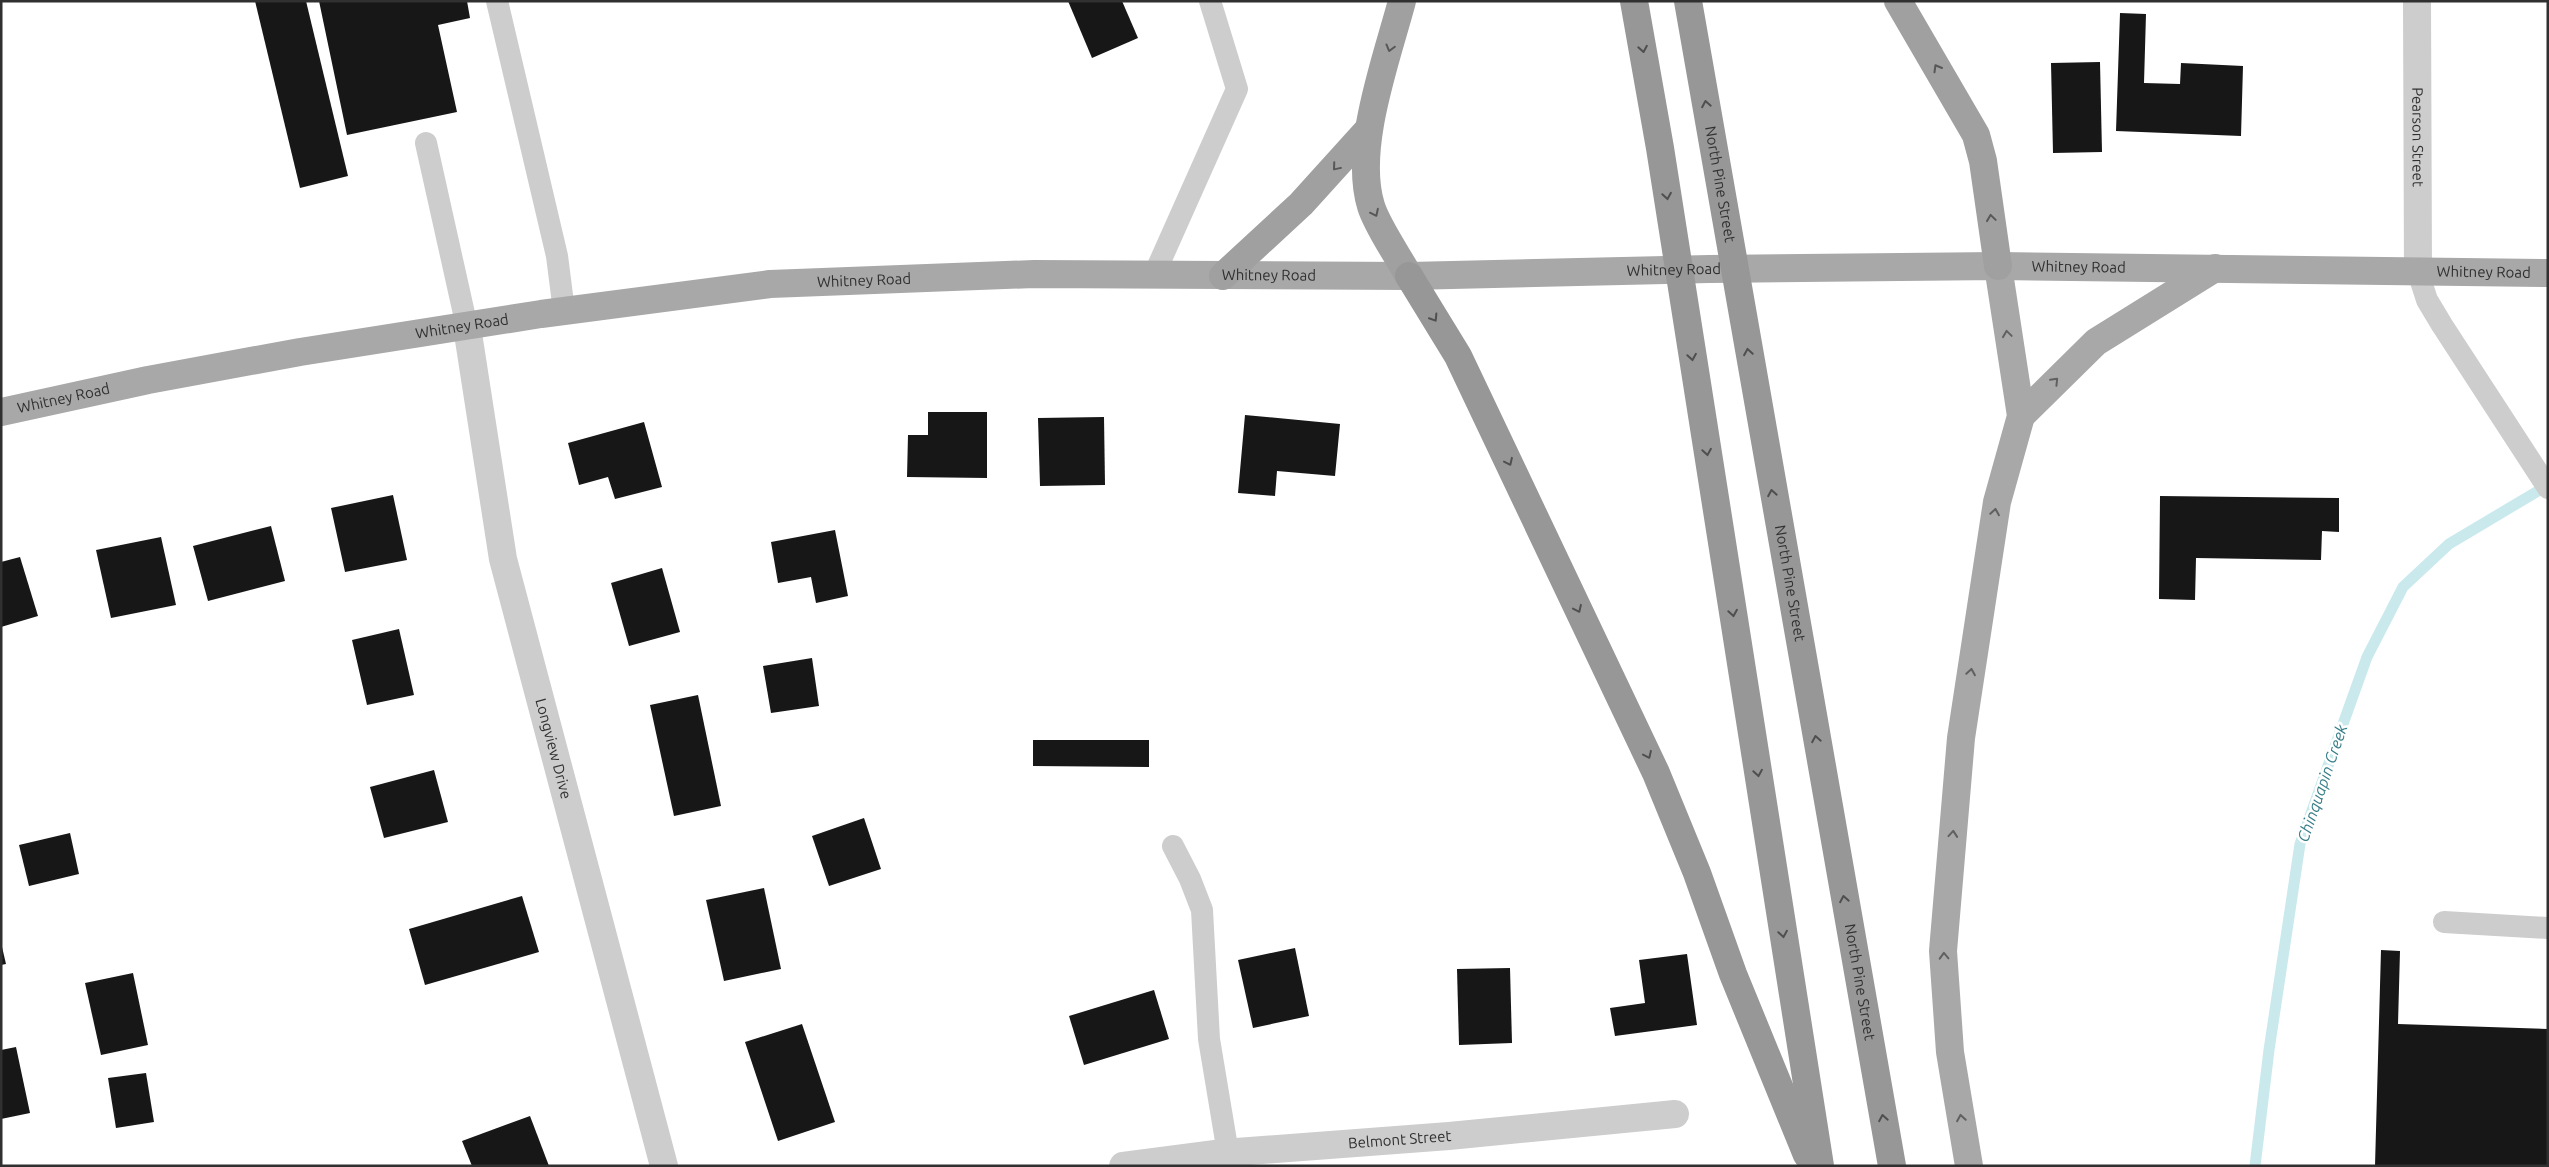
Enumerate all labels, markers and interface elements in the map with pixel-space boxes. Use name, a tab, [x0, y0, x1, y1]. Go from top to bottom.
one-way arrow	[1385, 44, 1395, 52]
one-way arrow	[1637, 45, 1647, 54]
one-way arrow	[1933, 64, 1943, 73]
street label: Pearson Street	[2409, 87, 2427, 187]
one-way arrow	[1702, 99, 1712, 108]
street label: North Pine Street	[1702, 125, 1739, 244]
one-way arrow	[1333, 162, 1342, 171]
one-way arrow	[1662, 192, 1672, 200]
one-way arrow	[1368, 208, 1379, 217]
one-way arrow	[1986, 214, 1997, 222]
street label: Whitney Road	[2032, 257, 2126, 276]
street label: Whitney Road	[1627, 260, 1721, 279]
street label: Whitney Road	[2437, 263, 2531, 281]
street label: Whitney Road	[1222, 266, 1316, 284]
street label: Whitney Road	[817, 270, 911, 290]
street label: Whitney Road	[414, 310, 510, 342]
one-way arrow	[1428, 312, 1438, 321]
one-way arrow	[2002, 329, 2013, 337]
one-way arrow	[1744, 348, 1754, 357]
one-way arrow	[1687, 352, 1697, 361]
one-way arrow	[2049, 378, 2058, 387]
street label: Whitney Road	[16, 380, 111, 416]
one-way arrow	[1702, 448, 1712, 456]
one-way arrow	[1502, 457, 1513, 466]
one-way arrow	[1768, 489, 1778, 497]
one-way arrow	[1990, 507, 2000, 516]
street label: North Pine Street	[1772, 523, 1809, 643]
one-way arrow	[1572, 604, 1583, 613]
one-way arrow	[1727, 608, 1737, 617]
one-way arrow	[1965, 668, 1975, 677]
street label: Longview Drive	[532, 696, 575, 801]
water label: Chinquapin Creek	[2293, 721, 2351, 844]
one-way arrow	[1811, 735, 1821, 744]
one-way arrow	[1642, 750, 1652, 759]
one-way arrow	[1752, 769, 1762, 777]
one-way arrow	[1947, 829, 1958, 837]
one-way arrow	[1839, 895, 1849, 904]
street label: North Pine Street	[1842, 922, 1879, 1042]
one-way arrow	[1778, 929, 1788, 938]
one-way arrow	[1939, 952, 1949, 960]
one-way arrow	[1879, 1113, 1889, 1122]
one-way arrow	[1957, 1113, 1967, 1122]
street label: Belmont Street	[1347, 1127, 1452, 1152]

